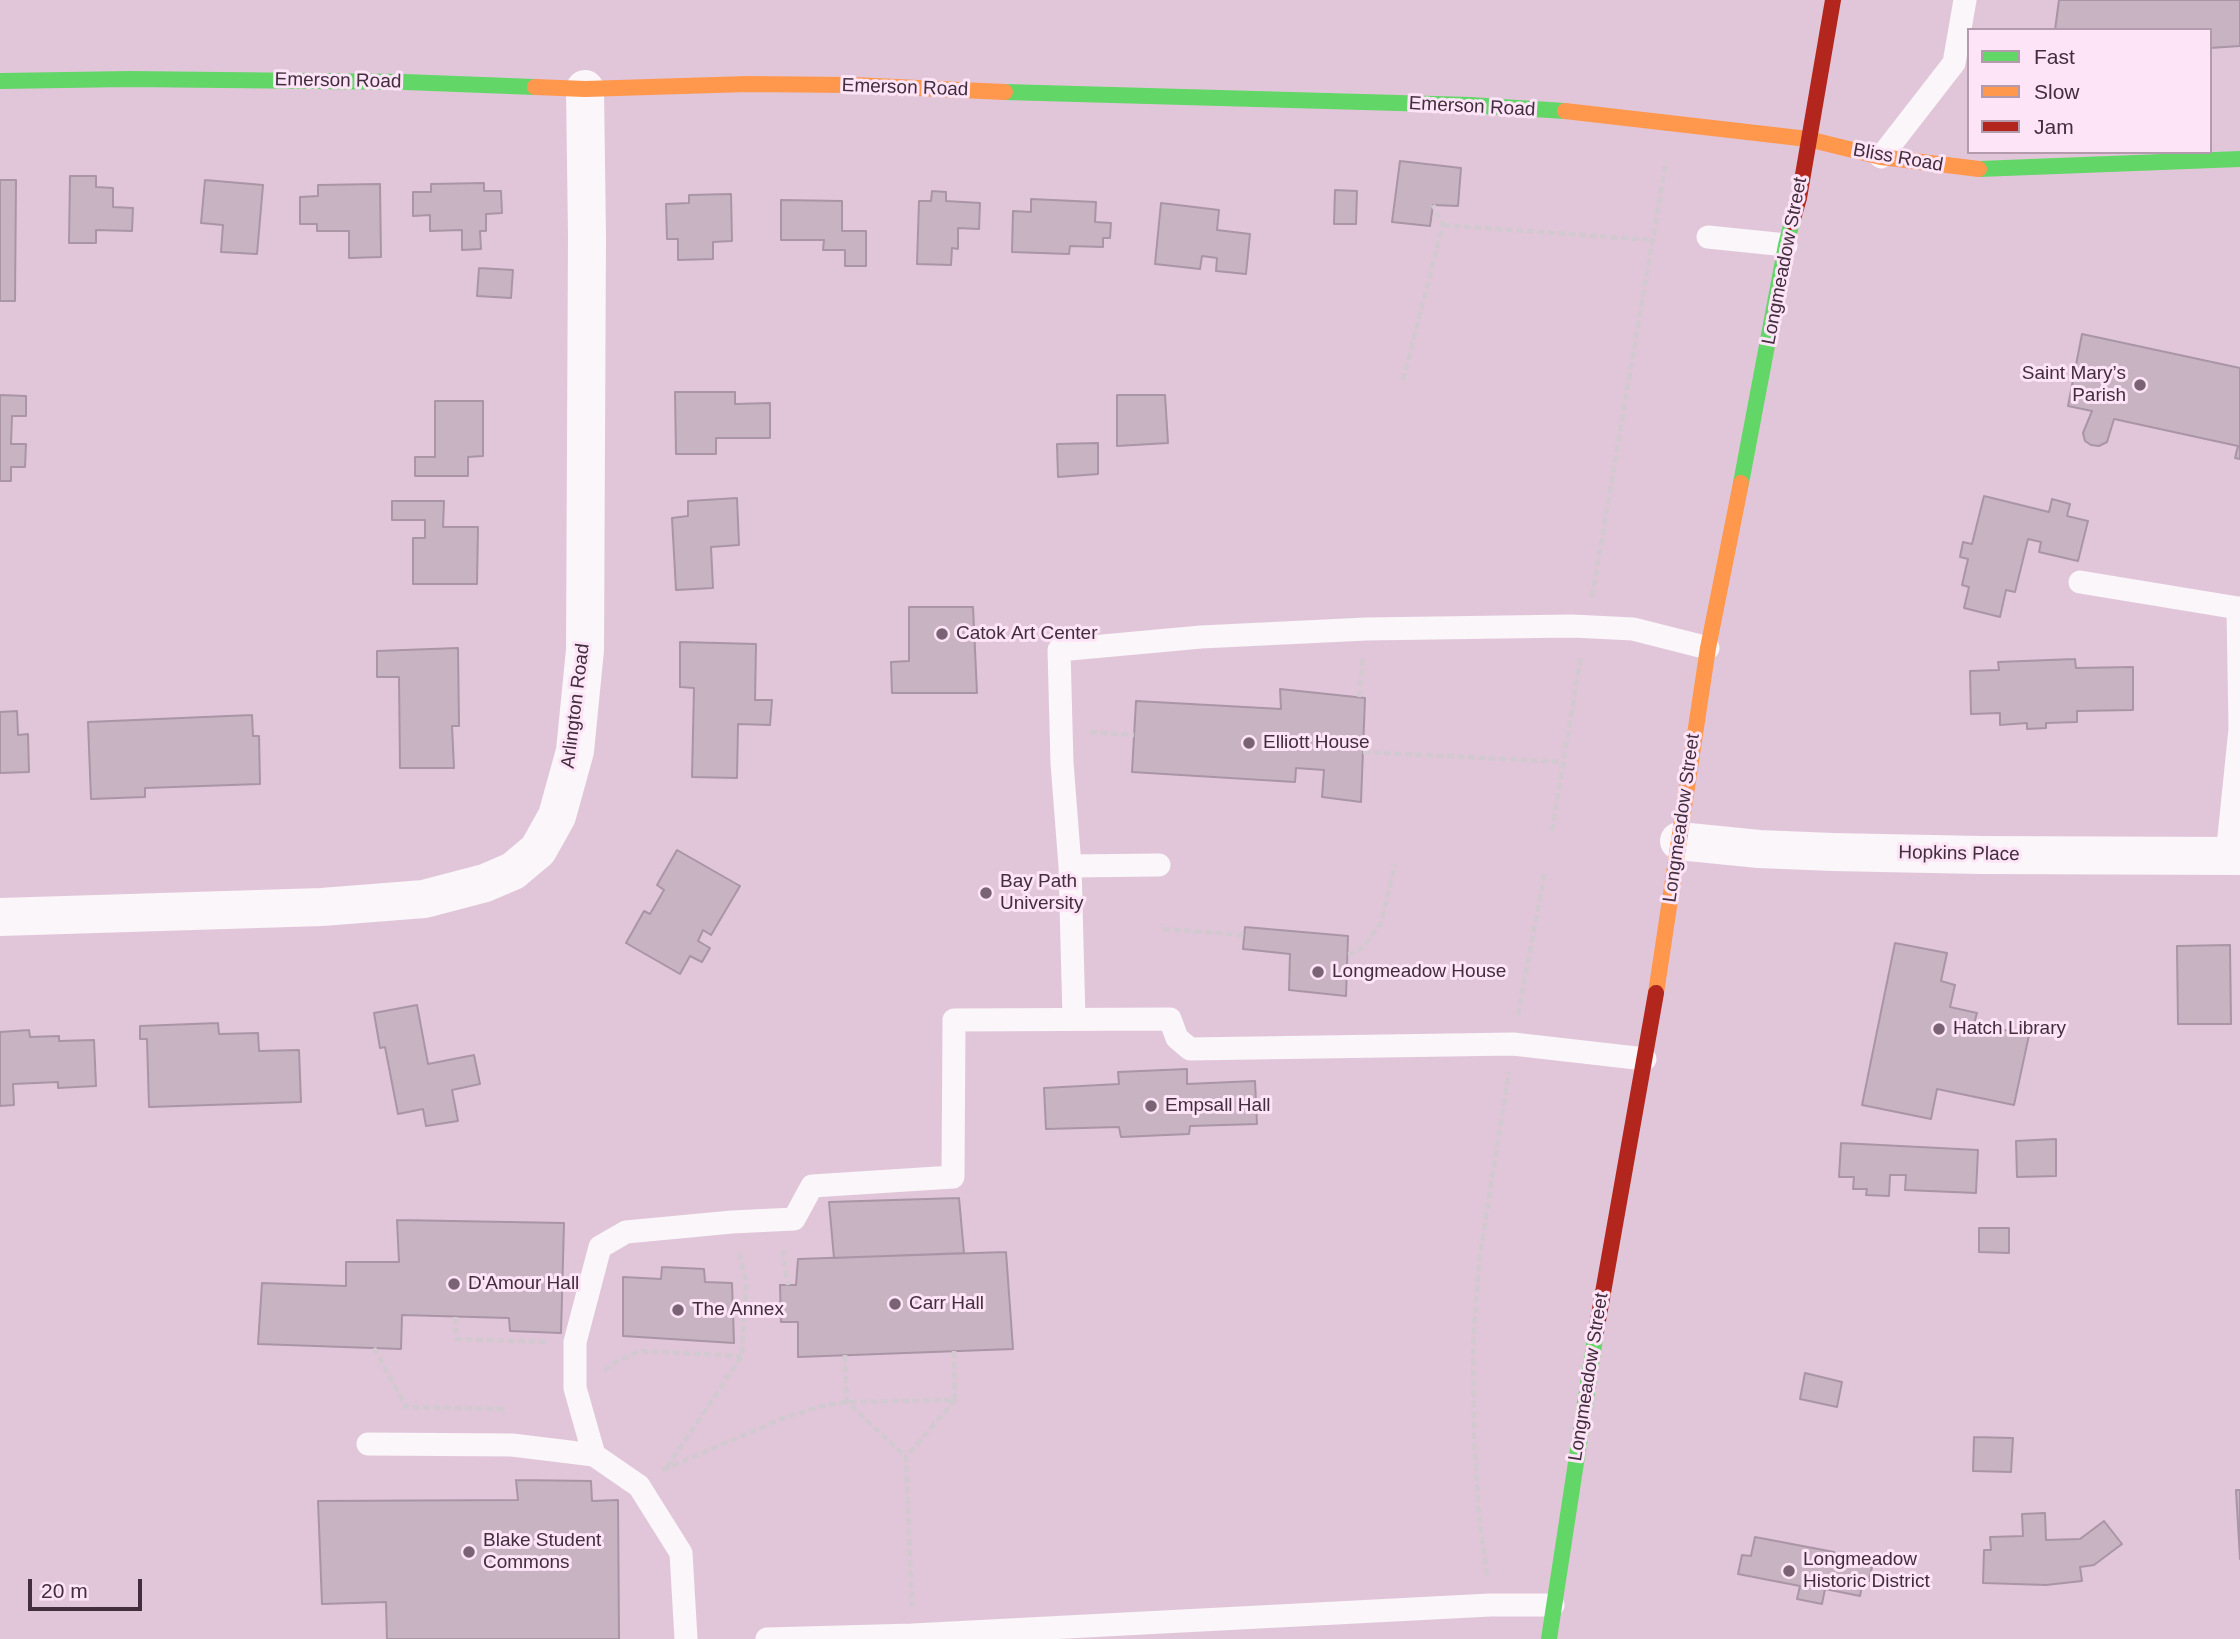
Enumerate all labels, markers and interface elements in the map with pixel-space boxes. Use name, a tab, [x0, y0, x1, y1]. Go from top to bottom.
legend	[1967, 28, 2212, 154]
text: Fast	[2034, 45, 2075, 68]
street label: Emerson Road	[274, 68, 402, 94]
street label: Emerson Road	[841, 74, 969, 102]
text: Slow	[2034, 80, 2080, 103]
street label: Emerson Road	[1408, 92, 1536, 122]
text: Jam	[2034, 115, 2074, 138]
street label: Bliss Road	[1851, 139, 1945, 177]
street label: Longmeadow Street	[1758, 175, 1812, 347]
place label: Saint Mary’s Parish	[2022, 363, 2126, 407]
marker: Saint Mary’s Parish	[2132, 377, 2148, 393]
place label: Catok Art Center	[956, 623, 1097, 645]
marker: Catok Art Center	[934, 626, 950, 642]
street label: Arlington Road	[557, 642, 595, 770]
place label: Elliott House	[1263, 732, 1370, 754]
street label: Longmeadow Street	[1659, 732, 1705, 904]
marker: Elliott House	[1241, 735, 1257, 751]
street label: Hopkins Place	[1898, 842, 2020, 866]
place label: Bay Path University	[1000, 871, 1083, 915]
marker: Bay Path University	[978, 885, 994, 901]
place label: Longmeadow House	[1332, 961, 1506, 983]
marker: Longmeadow House	[1310, 964, 1326, 980]
place label: Hatch Library	[1953, 1018, 2066, 1040]
marker: Hatch Library	[1931, 1021, 1947, 1037]
place label: Empsall Hall	[1165, 1095, 1271, 1117]
marker: Empsall Hall	[1143, 1098, 1159, 1114]
place label: D'Amour Hall	[468, 1273, 579, 1295]
marker: D'Amour Hall	[446, 1276, 462, 1292]
street label: Longmeadow Street	[1564, 1291, 1614, 1463]
place label: Carr Hall	[909, 1293, 984, 1315]
marker: Carr Hall	[887, 1296, 903, 1312]
place label: The Annex	[692, 1299, 784, 1321]
marker: The Annex	[670, 1302, 686, 1318]
place label: Blake Student Commons	[483, 1530, 601, 1574]
marker: Blake Student Commons	[461, 1544, 477, 1560]
place label: Longmeadow Historic District	[1803, 1549, 1930, 1593]
marker: Longmeadow Historic District	[1781, 1563, 1797, 1579]
scale bar	[32, 1566, 145, 1610]
text: 20 m	[41, 1579, 88, 1602]

